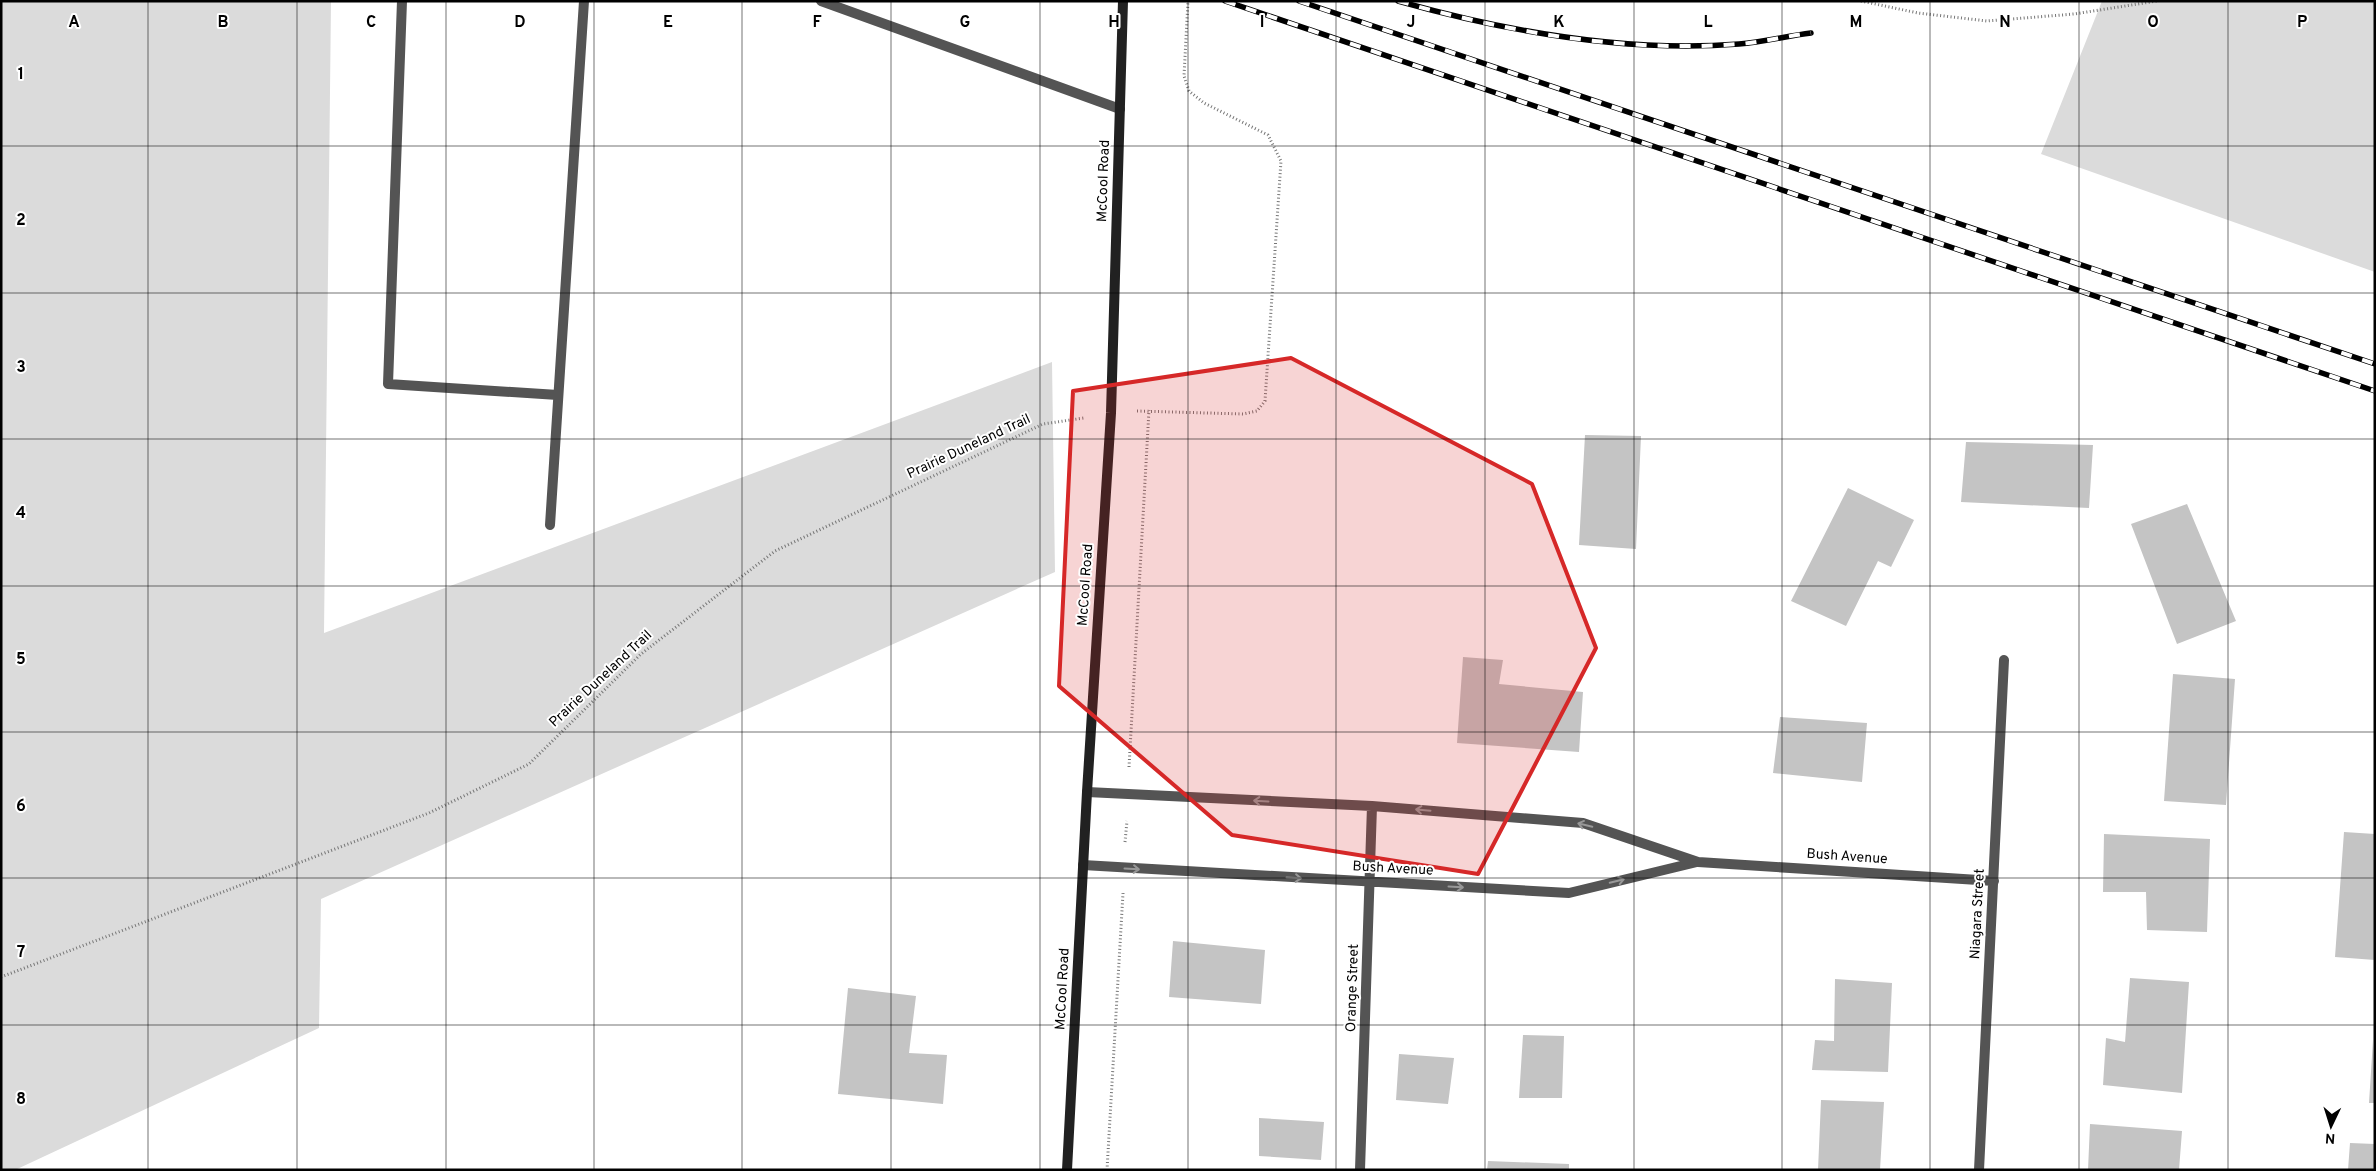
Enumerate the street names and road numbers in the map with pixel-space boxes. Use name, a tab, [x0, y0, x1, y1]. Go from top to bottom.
street label: McCool Road	[1094, 140, 1114, 222]
street label: Prairie Duneland Trail	[904, 411, 1034, 483]
street label: McCool Road	[1075, 543, 1097, 627]
street label: Prairie Duneland Trail	[546, 627, 656, 731]
street label: Bush Avenue	[1806, 846, 1888, 868]
street label: Bush Avenue	[1352, 858, 1434, 880]
street label: Niagara Street	[1967, 868, 1989, 960]
street label: Orange Street	[1343, 944, 1363, 1032]
street label: McCool Road	[1052, 947, 1074, 1031]

